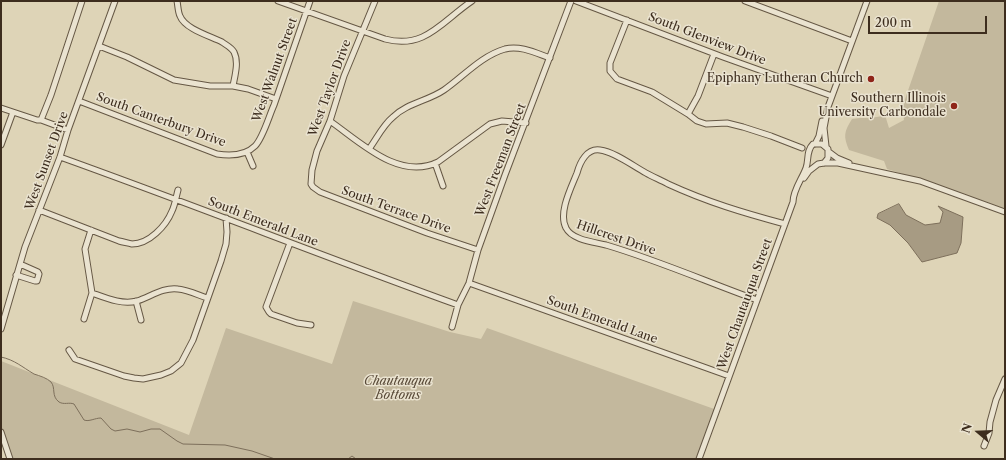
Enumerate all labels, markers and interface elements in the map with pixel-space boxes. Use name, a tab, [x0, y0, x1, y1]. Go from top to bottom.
scale bar	[870, 8, 989, 34]
street label: South Glenview Drive	[646, 10, 768, 68]
text: 200 m	[875, 15, 912, 30]
street label: West Walnut Street	[249, 16, 301, 124]
street label: West Taylor Drive	[306, 37, 354, 139]
place label: Epiphany Lutheran Church	[707, 72, 863, 86]
marker: Epiphany Lutheran Church	[866, 74, 876, 84]
street label: South Canterbury Drive	[94, 90, 228, 150]
place label: Southern Illinois University Carbondale	[818, 92, 946, 120]
marker: Southern Illinois University Carbondale	[949, 101, 959, 111]
street label: West Freeman Street	[473, 102, 529, 218]
street label: West Sunset Drive	[22, 110, 72, 212]
street label: South Terrace Drive	[339, 184, 453, 236]
street label: South Emerald Lane	[206, 194, 320, 250]
street label: Hillcrest Drive	[575, 218, 657, 258]
street label: West Chautauqua Street	[715, 237, 775, 371]
street label: South Emerald Lane	[545, 293, 659, 347]
park label: Chautauqua Bottoms	[364, 375, 432, 403]
north arrow	[958, 412, 998, 452]
text: N	[958, 421, 975, 435]

